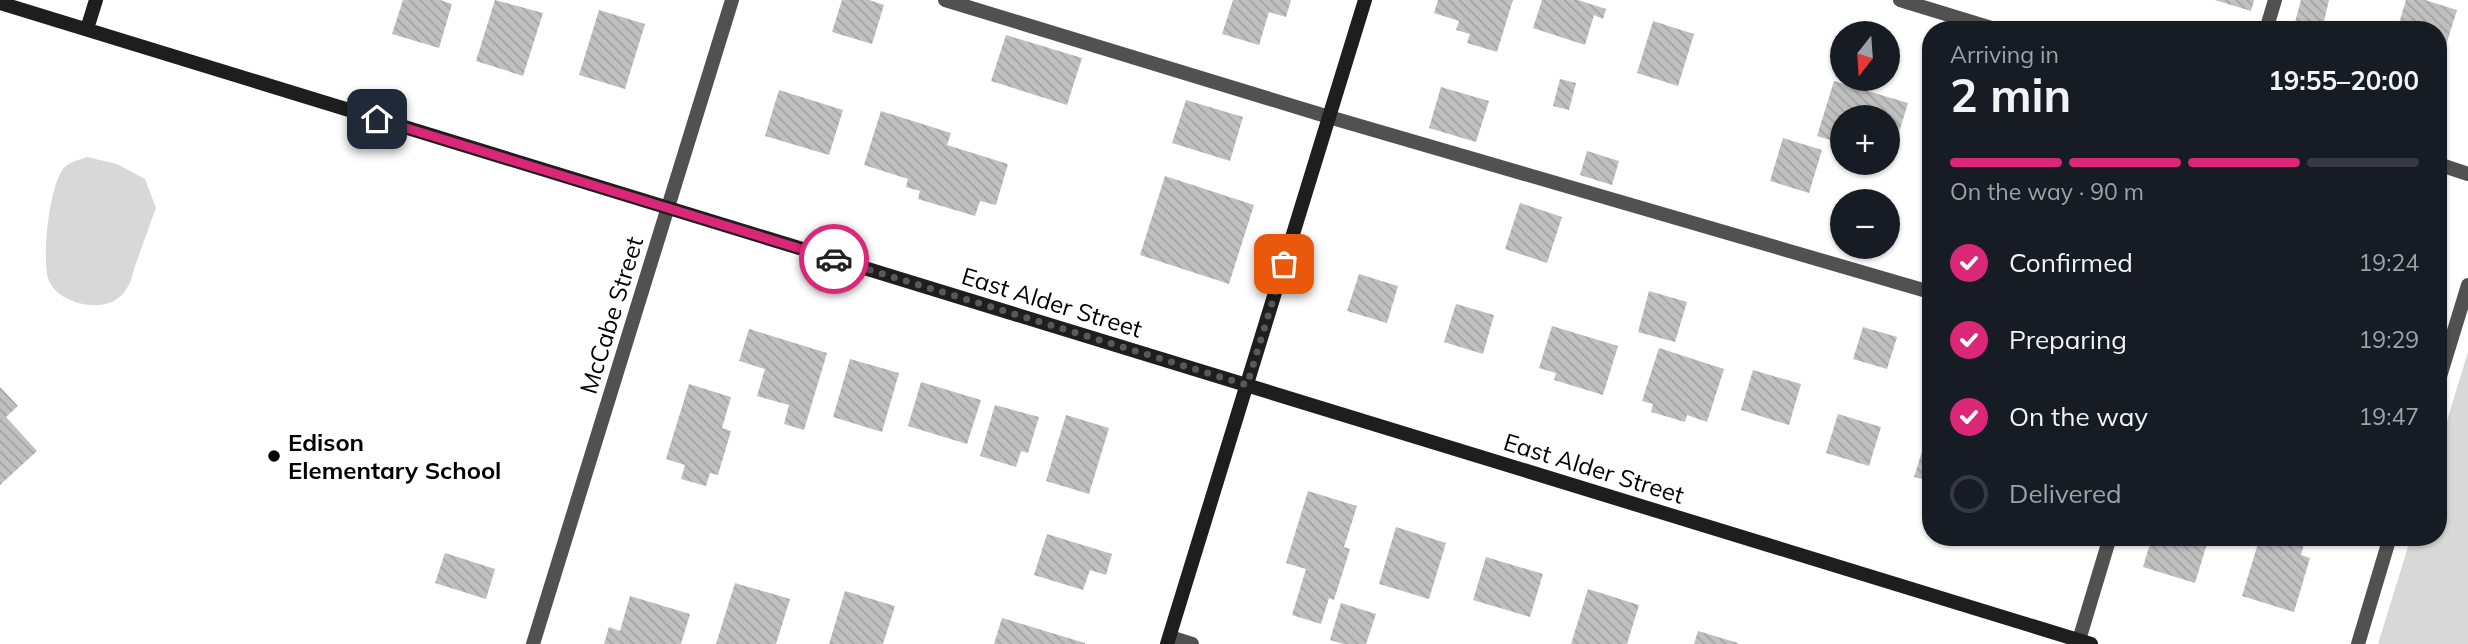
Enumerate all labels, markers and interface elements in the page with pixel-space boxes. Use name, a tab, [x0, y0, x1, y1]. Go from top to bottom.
north arrow	[1830, 21, 1900, 91]
map controls	[1830, 21, 1900, 259]
text: Arriving in	[1950, 40, 2059, 69]
text: 19:55–20:00	[2268, 64, 2419, 97]
text: 2 min	[1950, 66, 2071, 124]
pin	[347, 89, 407, 149]
icon: home	[358, 100, 396, 138]
button: +	[1830, 105, 1900, 175]
text: On the way · 90 m	[1950, 177, 2144, 206]
button: −	[1830, 189, 1900, 259]
courier	[799, 224, 869, 294]
street label: McCabe Street	[573, 233, 649, 397]
pin	[1254, 234, 1314, 294]
icon: car	[815, 240, 853, 278]
icon: check	[1950, 244, 1988, 282]
icon: bag	[1265, 245, 1303, 283]
text: Confirmed	[2009, 246, 2133, 279]
text: 19:24	[2359, 248, 2419, 277]
street label: East Alder Street	[958, 260, 1146, 344]
icon: check	[1950, 321, 1988, 359]
text: Preparing	[2009, 323, 2127, 356]
text: 19:29	[2359, 325, 2419, 354]
icon: check	[1950, 398, 1988, 436]
text: On the way	[2009, 400, 2148, 433]
text: 19:47	[2359, 402, 2419, 431]
street label: East Alder Street	[1500, 426, 1688, 510]
place label: Edison Elementary School	[288, 427, 501, 485]
marker: Edison Elementary School	[266, 448, 282, 464]
text: Delivered	[2009, 477, 2122, 510]

